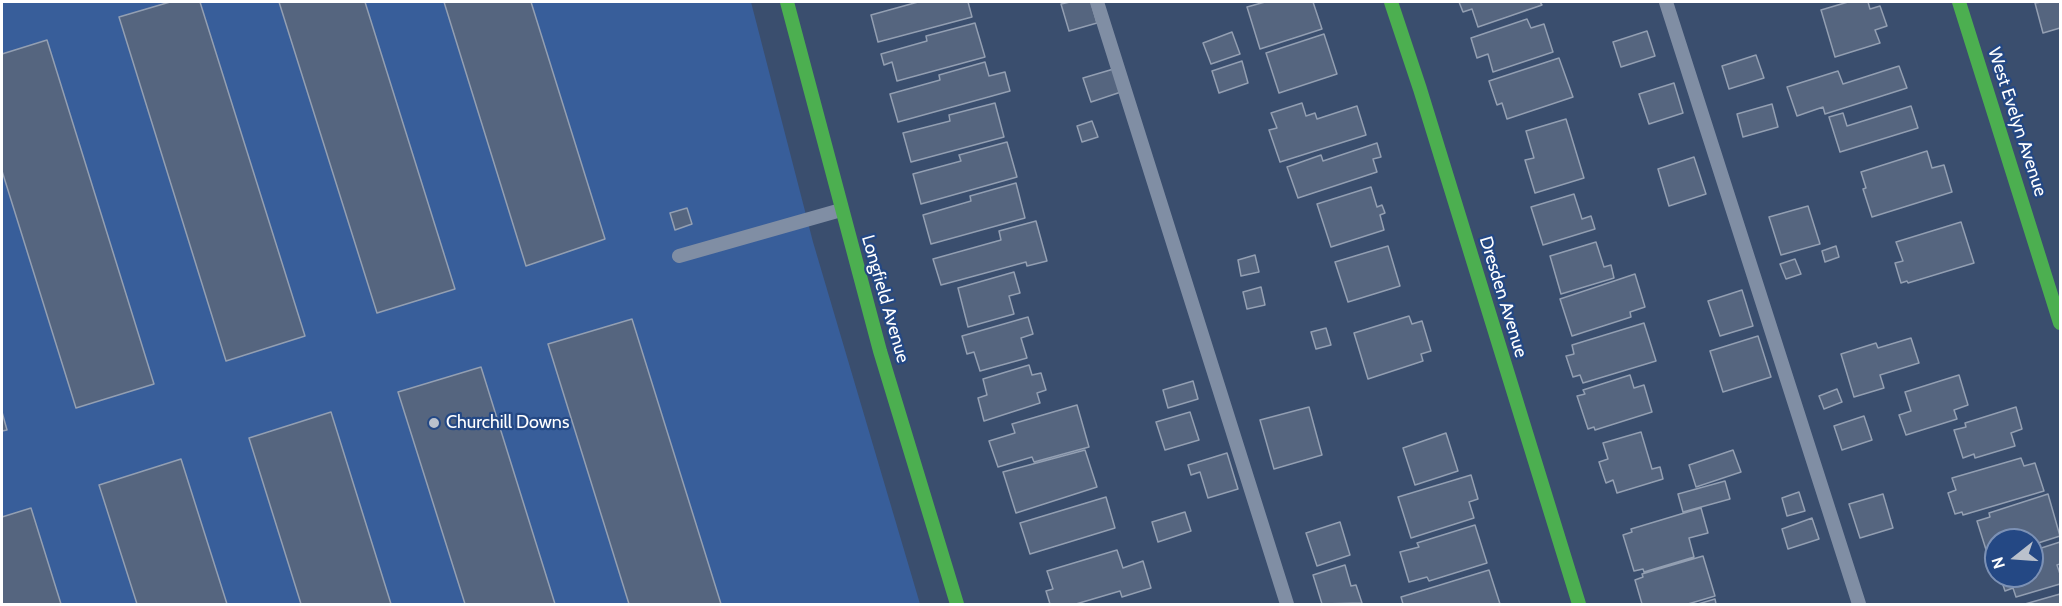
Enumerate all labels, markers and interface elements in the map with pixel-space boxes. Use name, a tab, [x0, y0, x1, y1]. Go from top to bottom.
street label: West Evelyn Avenue	[1983, 45, 2051, 199]
street label: Longfield Avenue	[856, 233, 914, 365]
street label: Dresden Avenue	[1474, 234, 1532, 360]
place label: Churchill Downs	[446, 412, 569, 434]
marker: Churchill Downs	[427, 416, 441, 430]
north arrow	[1984, 528, 2044, 588]
text: N	[1987, 555, 2009, 571]

